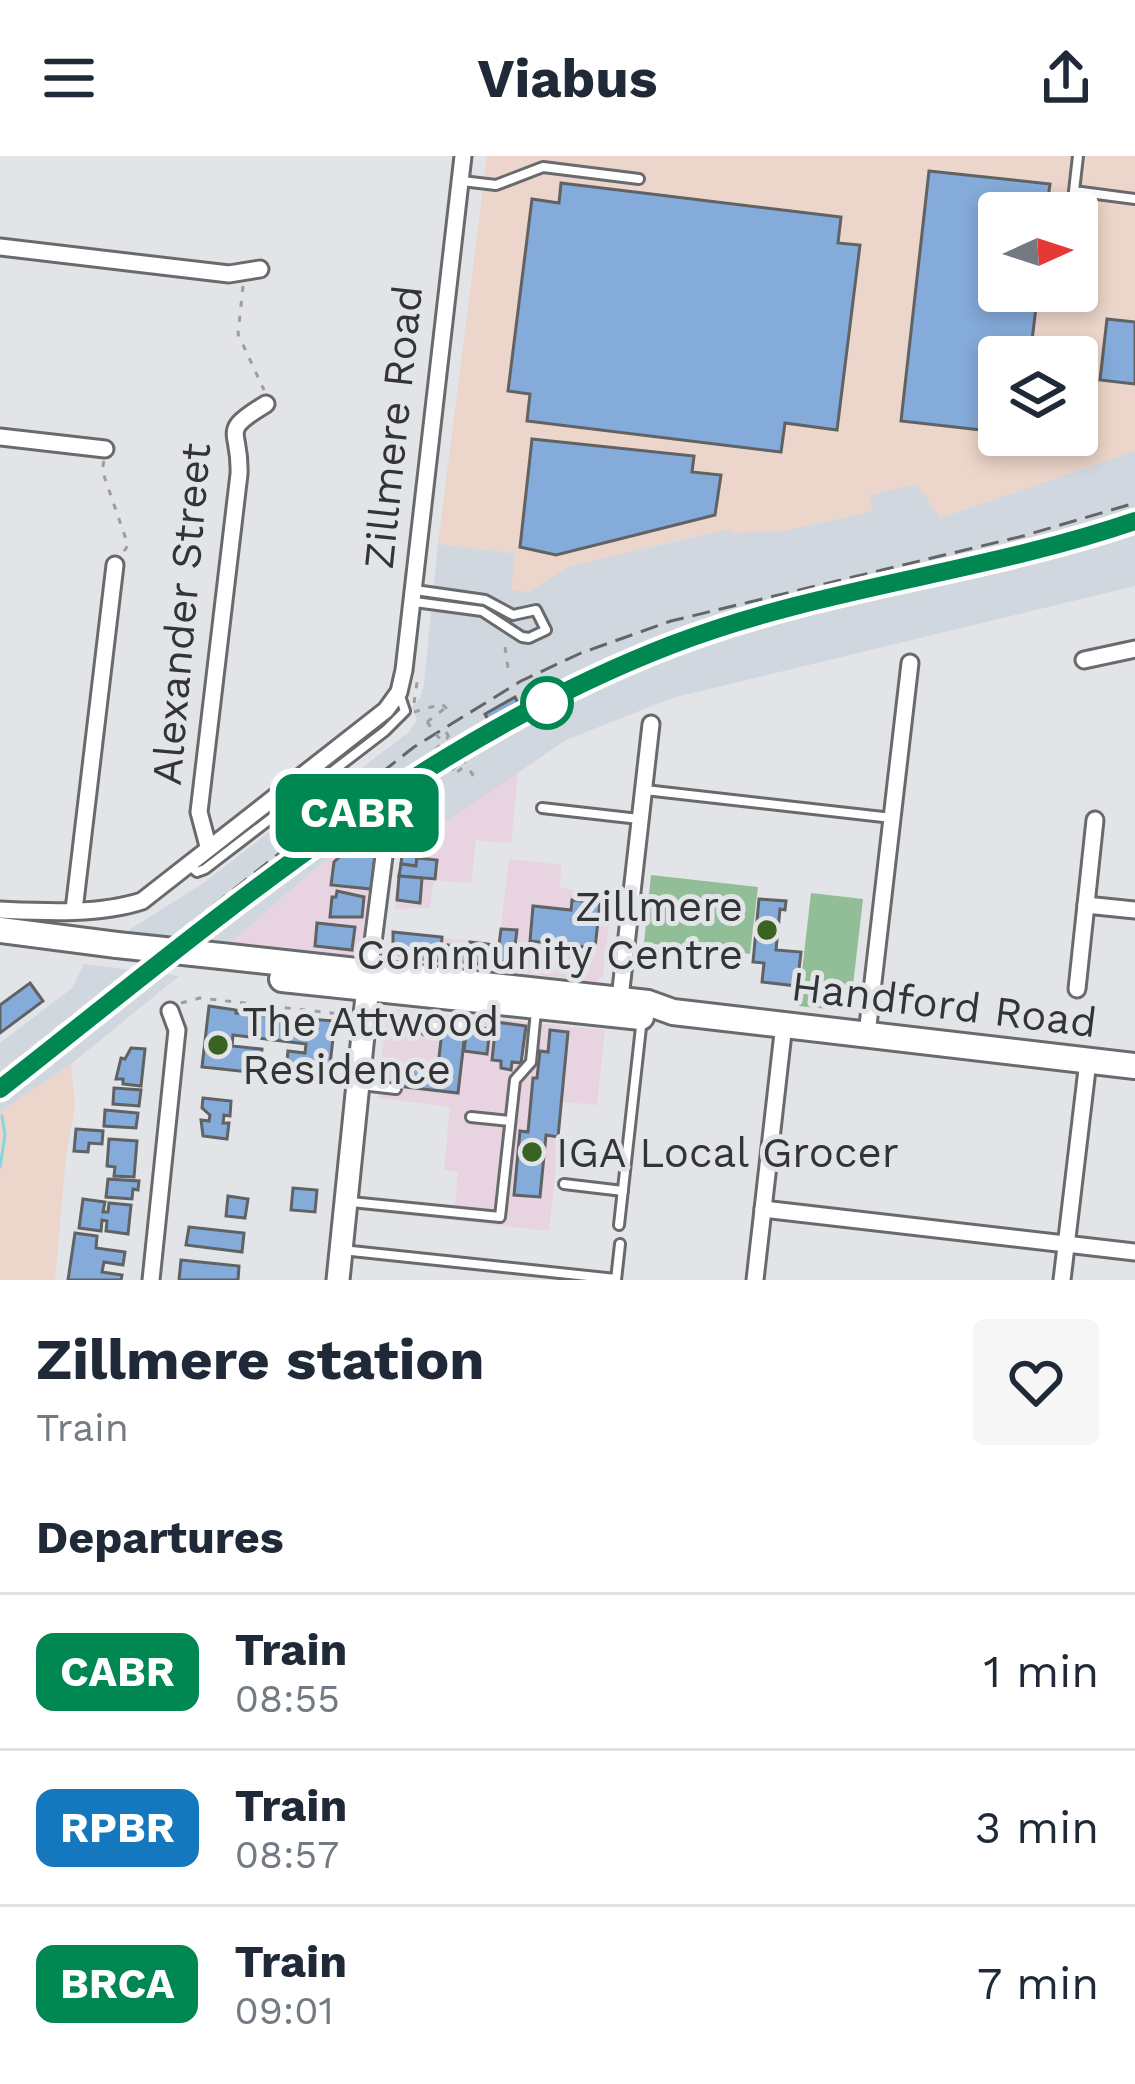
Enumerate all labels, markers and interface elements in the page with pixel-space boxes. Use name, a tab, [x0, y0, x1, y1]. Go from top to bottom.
icon: menu	[36, 45, 102, 111]
icon: share	[1033, 45, 1099, 111]
text: Viabus	[478, 47, 657, 110]
north arrow	[978, 192, 1098, 312]
map controls	[978, 192, 1098, 456]
street label: Zillmere Road	[354, 283, 432, 571]
button: layers	[978, 336, 1098, 456]
street label: Alexander Street	[142, 441, 220, 787]
unlabelled marker	[522, 678, 572, 728]
line badge: CABR	[273, 774, 441, 852]
text: CABR	[300, 788, 414, 837]
place label: Zillmere Community Centre	[356, 882, 743, 979]
marker: Zillmere Community Centre	[754, 917, 780, 943]
street label: Handford Road	[788, 961, 1100, 1047]
place label: The Attwood Residence	[242, 997, 499, 1094]
marker: The Attwood Residence	[205, 1032, 231, 1058]
place label: IGA Local Grocer	[556, 1128, 899, 1177]
marker: IGA Local Grocer	[519, 1139, 545, 1165]
button: heart	[973, 1319, 1099, 1445]
text: Zillmere station	[36, 1326, 485, 1393]
text: Train	[36, 1405, 129, 1450]
text: Departures	[36, 1511, 284, 1564]
text: Train	[235, 1623, 347, 1676]
text: 1 min	[983, 1645, 1099, 1698]
text: CABR	[60, 1647, 175, 1696]
text: 08:55	[235, 1676, 340, 1721]
text: Train	[235, 1779, 347, 1832]
text: 3 min	[975, 1801, 1099, 1854]
text: RPBR	[60, 1803, 175, 1852]
text: 08:57	[235, 1832, 339, 1877]
text: Train	[234, 1935, 347, 1988]
text: 7 min	[977, 1957, 1099, 2010]
text: BRCA	[60, 1959, 174, 2008]
text: 09:01	[234, 1988, 334, 2033]

